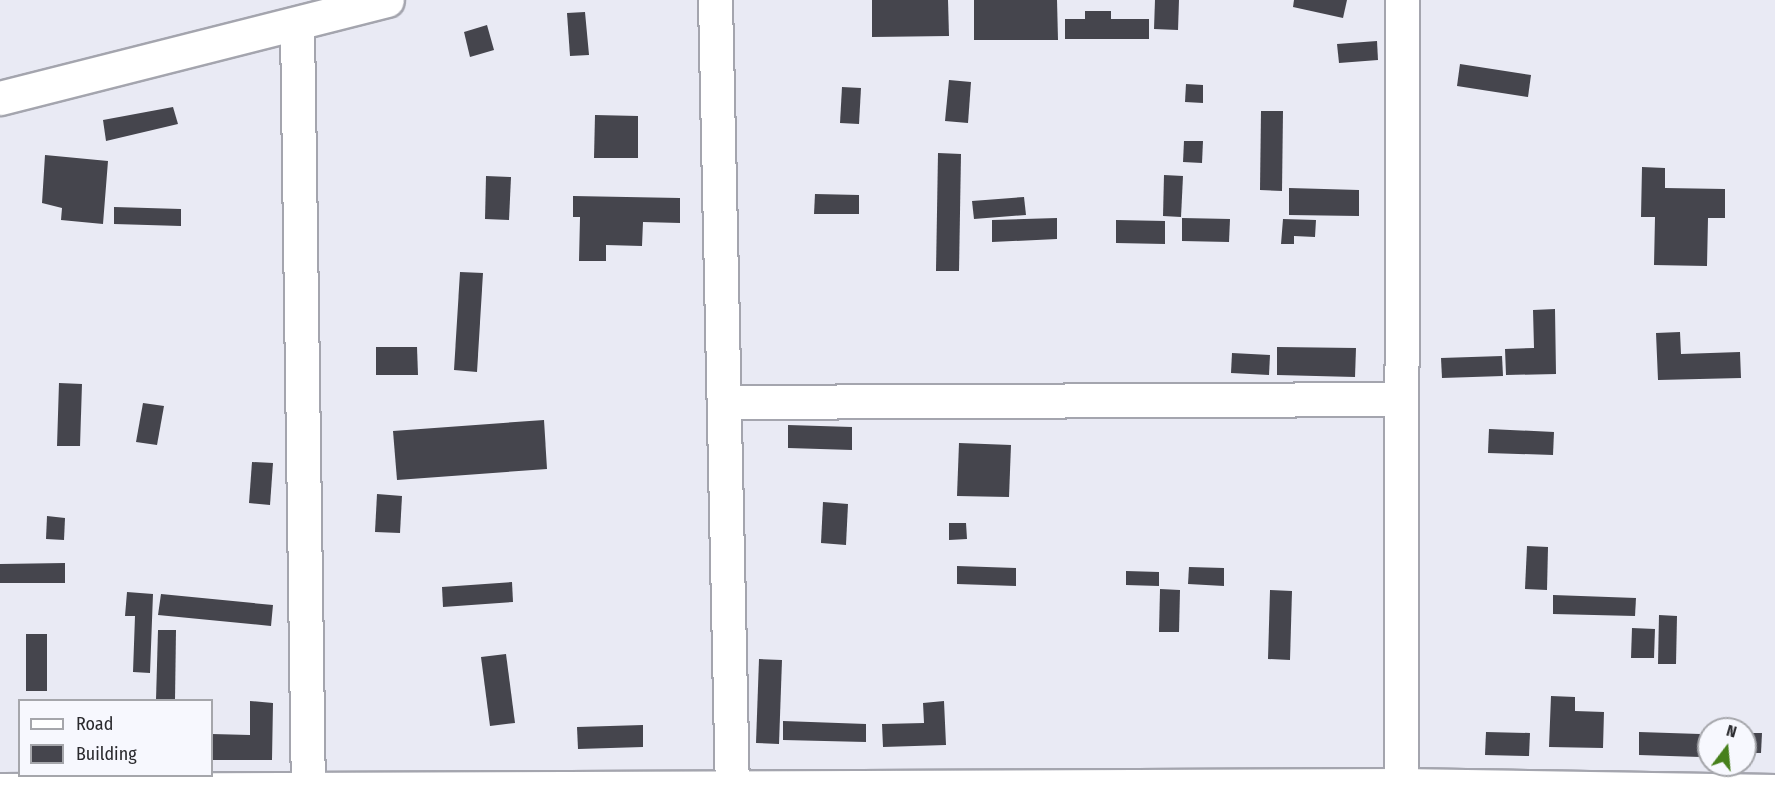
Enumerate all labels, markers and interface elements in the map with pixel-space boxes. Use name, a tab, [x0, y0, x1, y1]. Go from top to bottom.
legend	[18, 699, 213, 777]
text: Road	[76, 713, 113, 735]
north arrow	[1697, 717, 1757, 777]
text: N	[1724, 721, 1739, 742]
text: Building	[76, 743, 137, 765]

